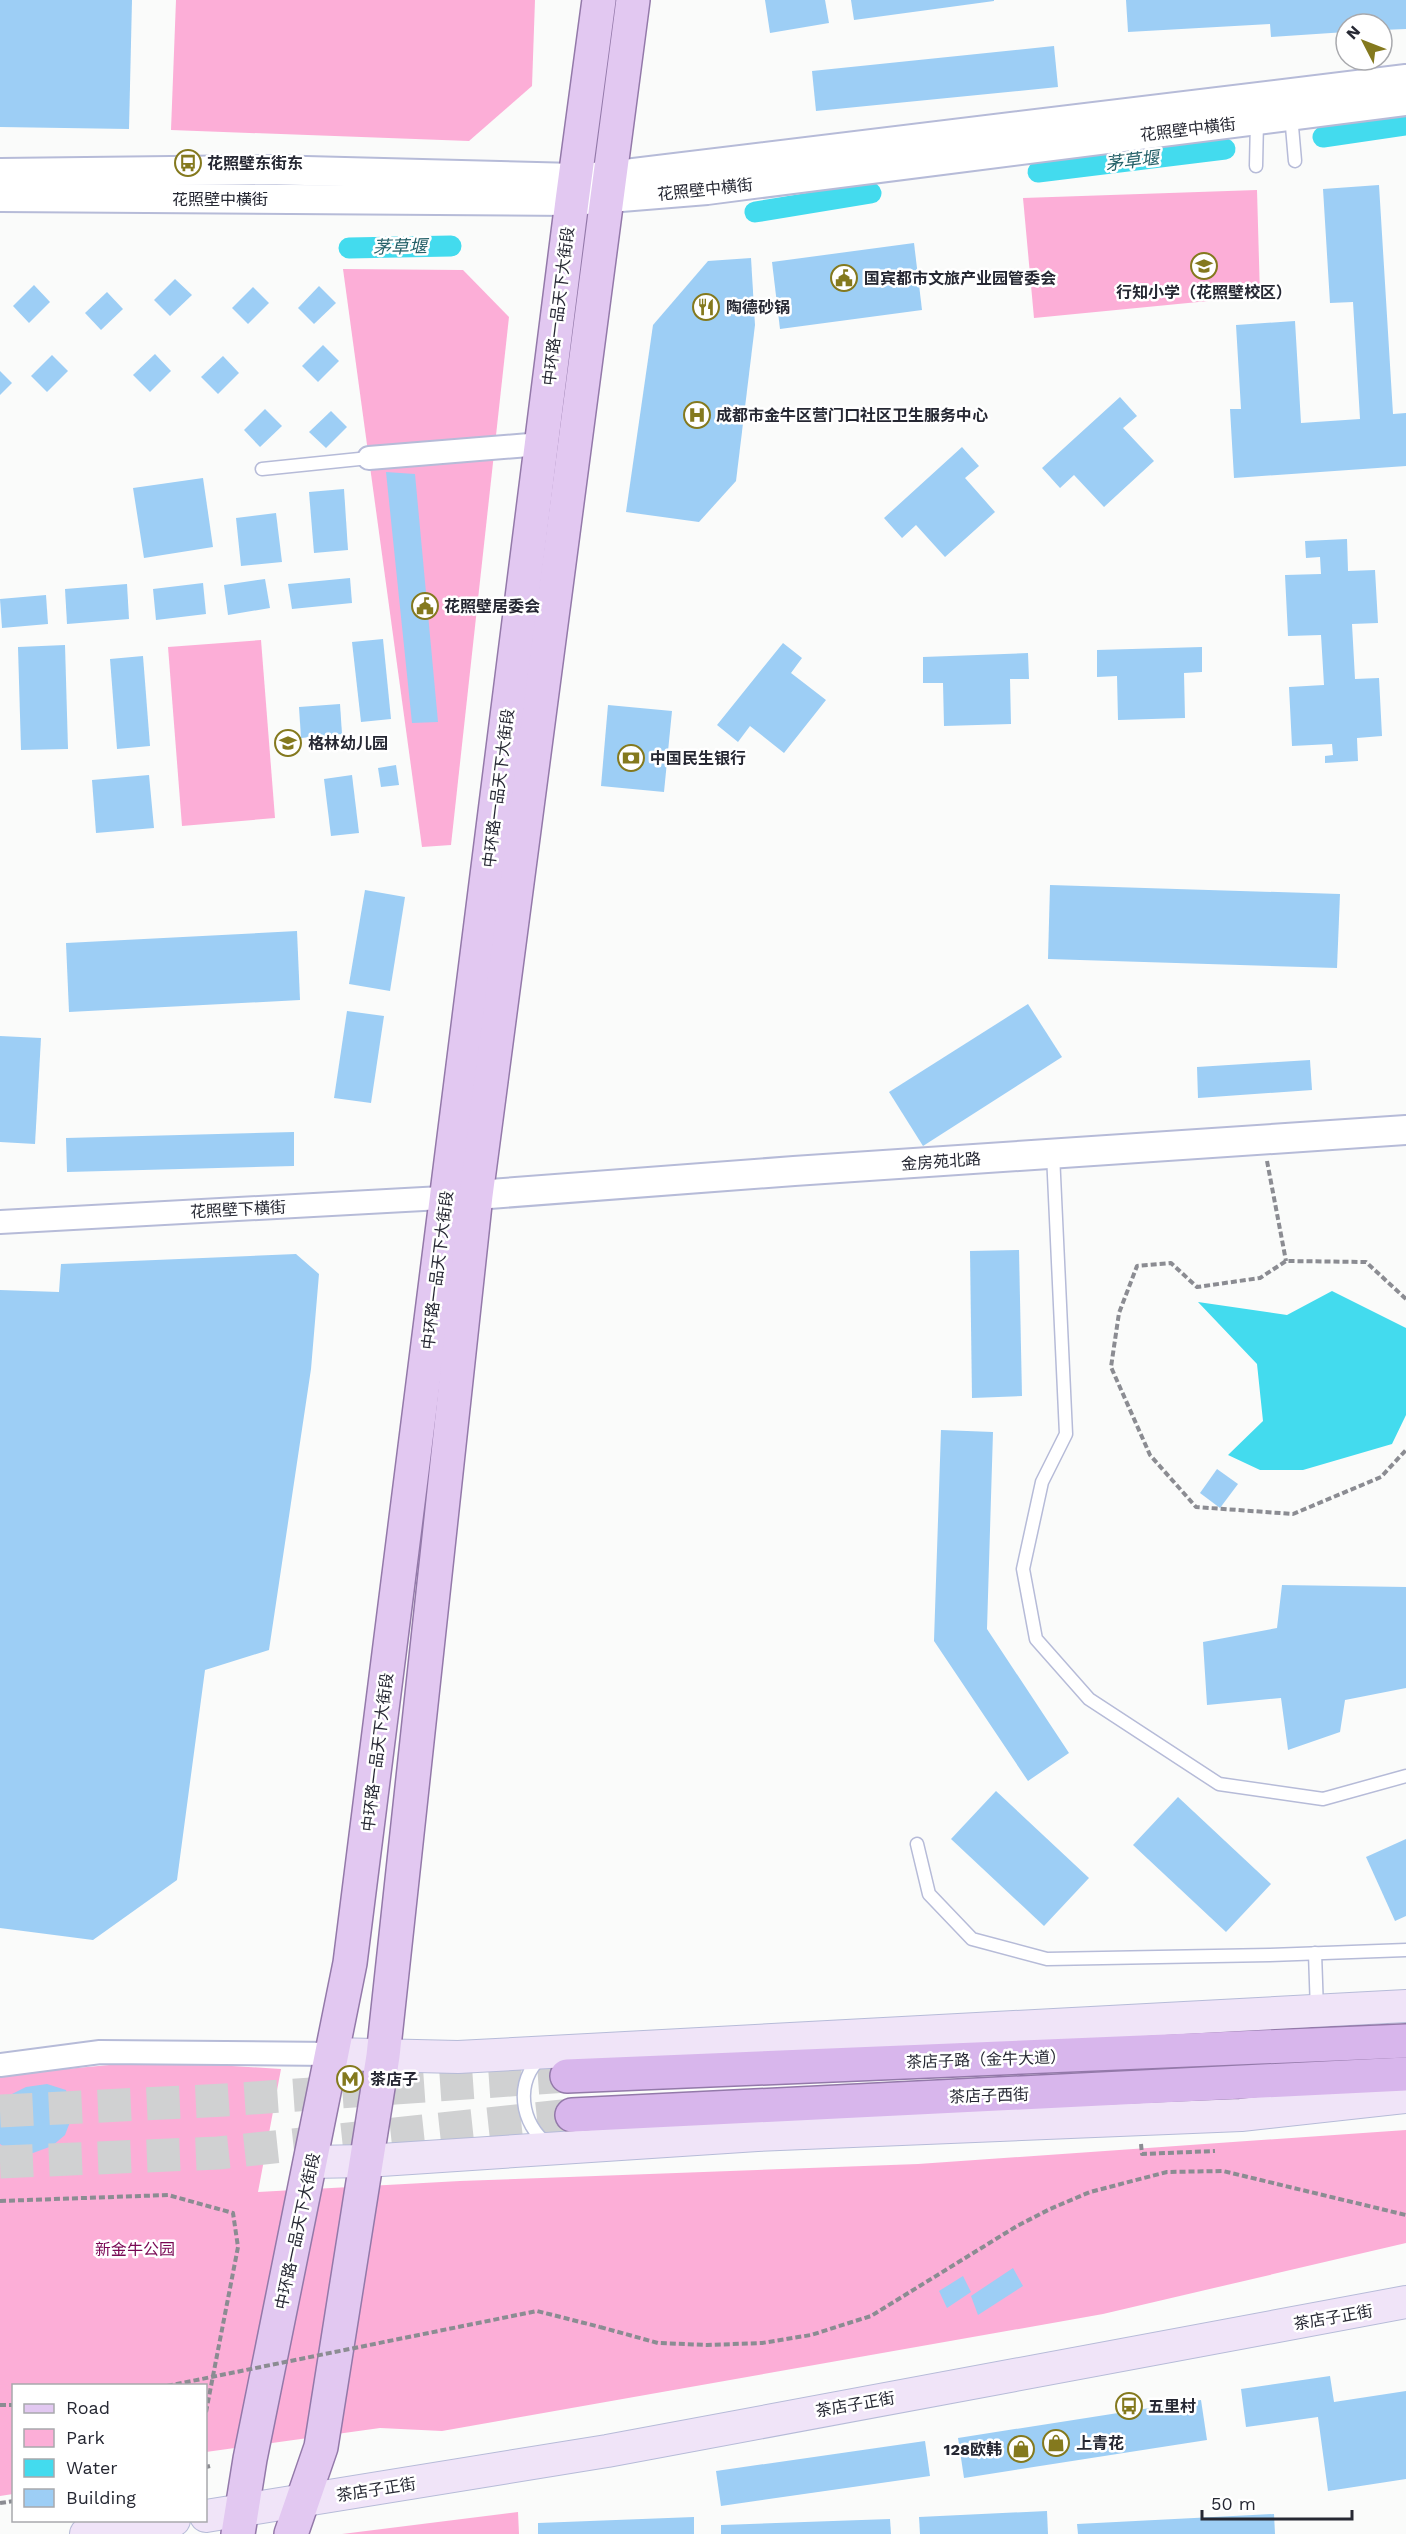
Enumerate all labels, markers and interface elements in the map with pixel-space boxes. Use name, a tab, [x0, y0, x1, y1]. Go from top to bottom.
north arrow	[1334, 12, 1394, 72]
text: N	[1342, 22, 1364, 43]
street label: 花照壁中横街	[1139, 114, 1237, 145]
water label: 茅草堰	[1104, 146, 1163, 174]
bus stop icon: 花照壁东街东	[173, 148, 203, 178]
place label: 花照壁东街东	[207, 154, 303, 173]
street label: 花照壁中横街	[656, 175, 754, 204]
street label: 花照壁中横街	[172, 190, 268, 209]
street label: 中环路一品天下大街段	[539, 225, 578, 387]
water label: 茅草堰	[373, 235, 430, 257]
school or university icon: 行知小学（花照壁校区）	[1189, 251, 1219, 281]
public building icon: 国宾都市文旅产业园管委会	[829, 263, 859, 293]
place label: 国宾都市文旅产业园管委会	[864, 269, 1056, 288]
place label: 行知小学（花照壁校区）	[1116, 283, 1292, 302]
restaurant icon: 陶德砂锅	[691, 292, 721, 322]
place label: 陶德砂锅	[726, 298, 790, 317]
hospital icon: 成都市金牛区营门口社区卫生服务中心	[682, 400, 712, 430]
place label: 成都市金牛区营门口社区卫生服务中心	[716, 406, 988, 425]
public building icon: 花照壁居委会	[410, 591, 440, 621]
place label: 花照壁居委会	[444, 597, 540, 616]
street label: 中环路一品天下大街段	[479, 707, 518, 869]
school or university icon: 格林幼儿园	[273, 728, 303, 758]
place label: 格林幼儿园	[308, 734, 388, 753]
bank icon: 中国民生银行	[616, 743, 646, 773]
place label: 中国民生银行	[650, 749, 746, 768]
street label: 金房苑北路	[900, 1149, 982, 1174]
street label: 中环路一品天下大街段	[418, 1189, 457, 1351]
street label: 花照壁下横街	[190, 1197, 286, 1221]
street label: 中环路一品天下大街段	[358, 1671, 397, 1833]
street label: 茶店子路（金牛大道）	[906, 2047, 1066, 2072]
metro station icon: 茶店子	[335, 2064, 365, 2094]
place label: 茶店子	[370, 2070, 418, 2089]
street label: 茶店子西街	[949, 2085, 1029, 2106]
street label: 中环路一品天下大街段	[272, 2151, 323, 2311]
park label: 新金牛公园	[95, 2240, 175, 2259]
street label: 茶店子正街	[1292, 2301, 1374, 2334]
legend	[12, 2384, 207, 2522]
street label: 茶店子正街	[814, 2388, 896, 2421]
bus stop icon: 五里村	[1114, 2391, 1144, 2421]
text: Road	[66, 2397, 110, 2418]
place label: 五里村	[1148, 2397, 1196, 2416]
text: Park	[66, 2427, 105, 2448]
shop icon: 上青花	[1041, 2428, 1071, 2458]
shop icon: 128欧韩	[1006, 2434, 1036, 2464]
place label: 上青花	[1076, 2434, 1124, 2453]
place label: 128欧韩	[944, 2440, 1002, 2459]
text: Water	[66, 2457, 118, 2478]
street label: 茶店子正街	[335, 2474, 417, 2505]
scale bar	[1202, 2483, 1352, 2521]
text: Building	[66, 2487, 136, 2508]
text: 50 m	[1211, 2493, 1256, 2514]

